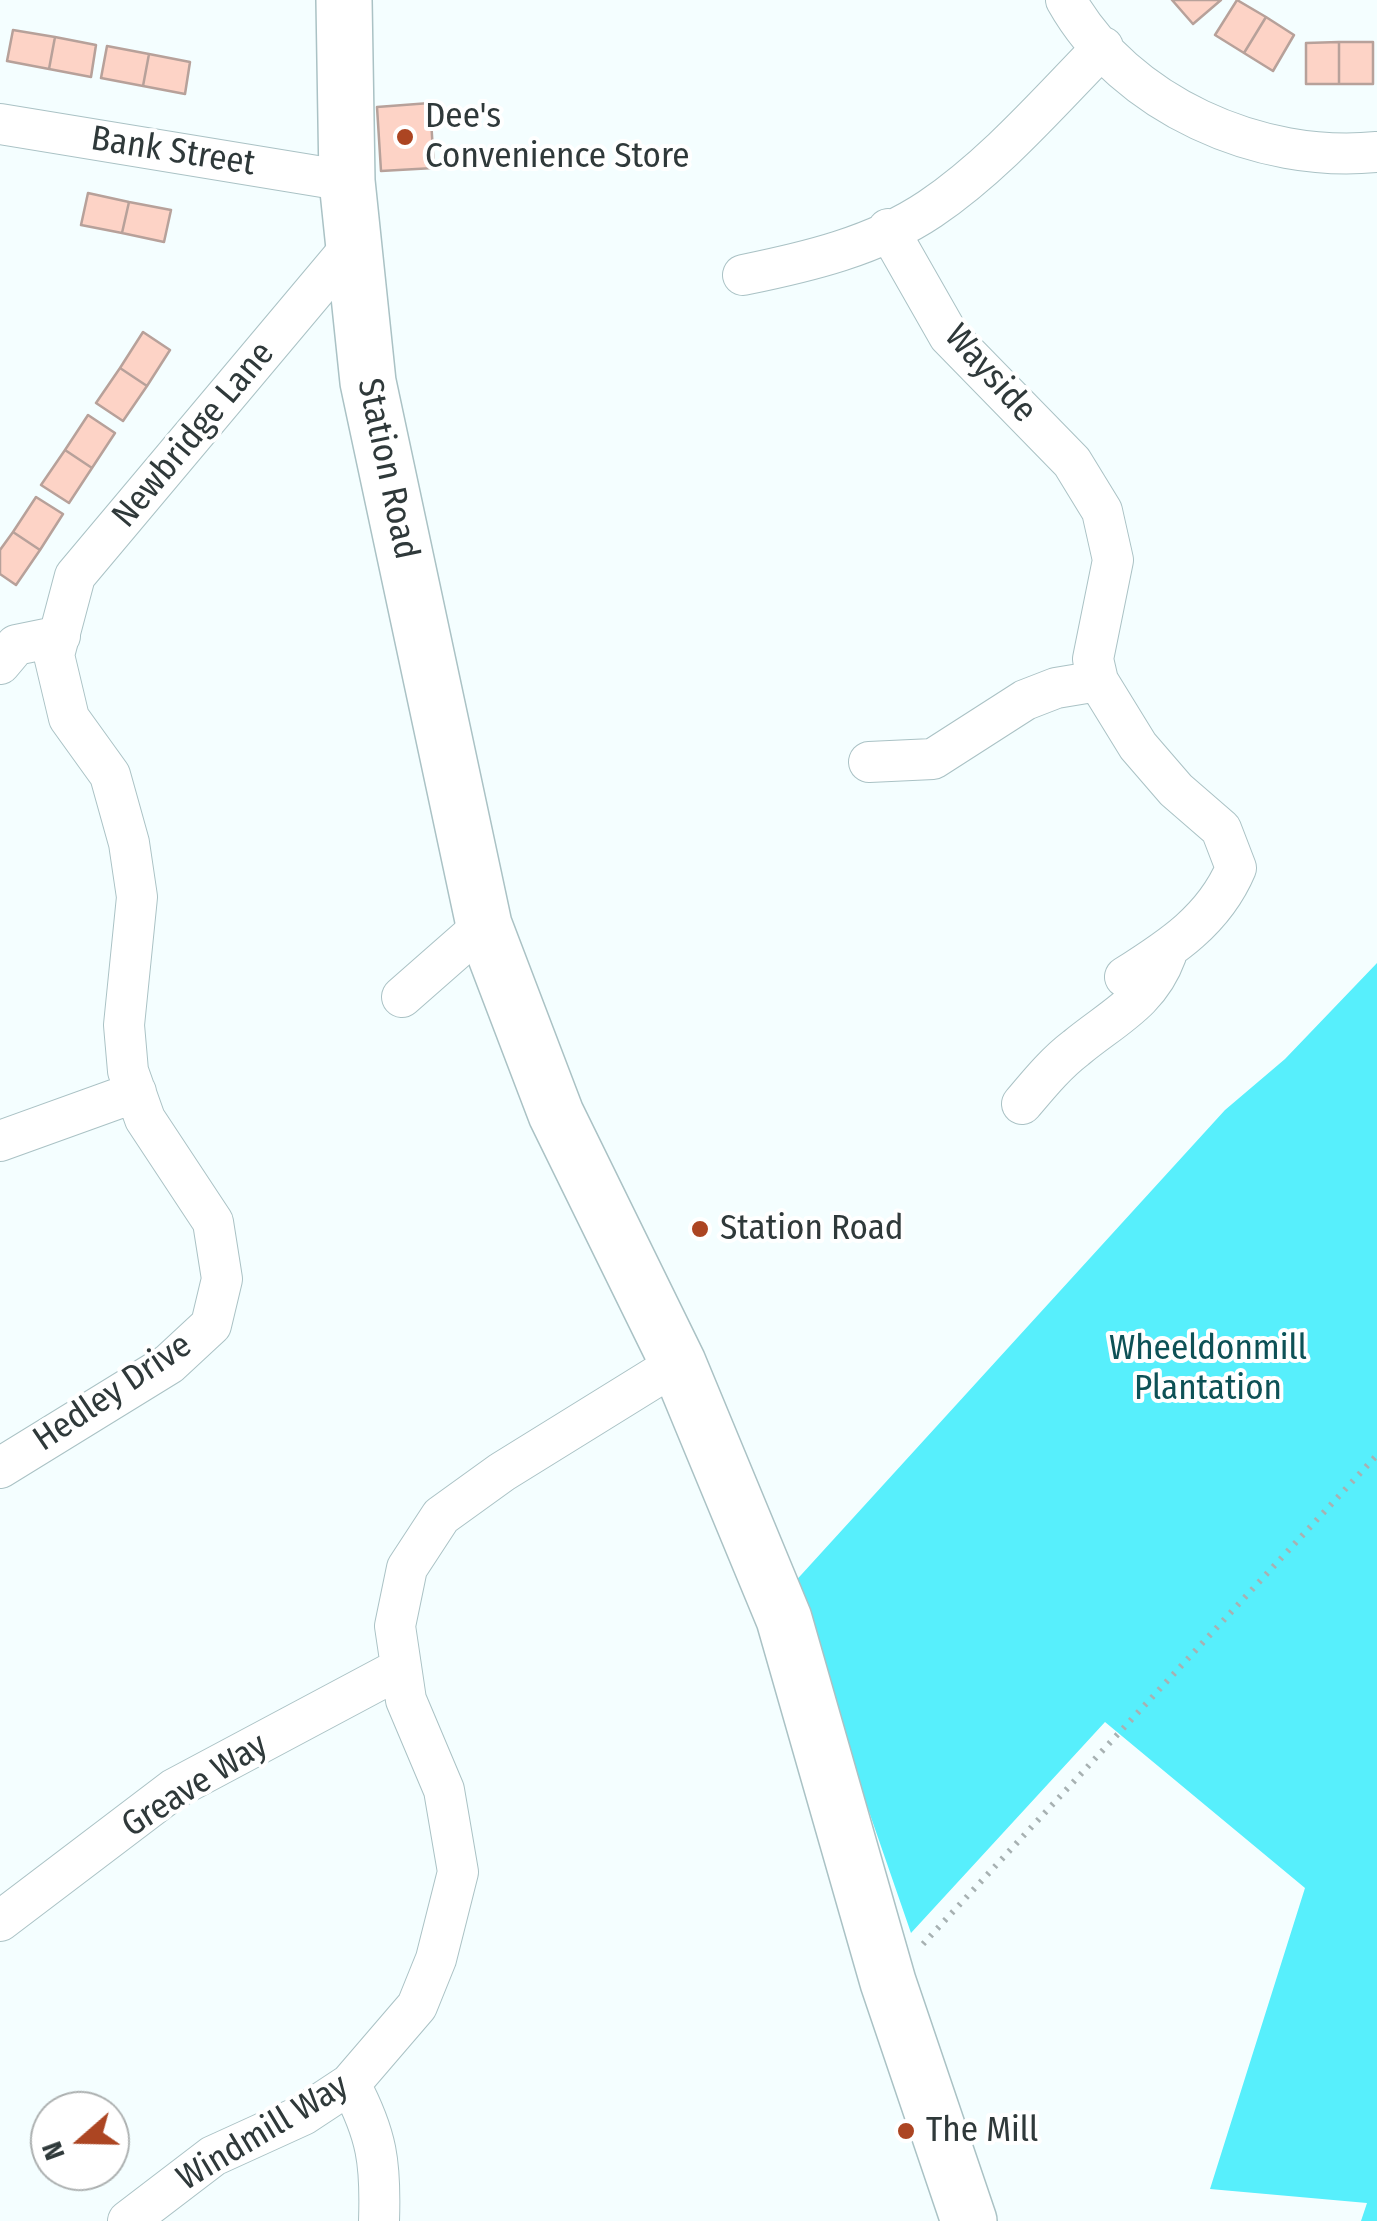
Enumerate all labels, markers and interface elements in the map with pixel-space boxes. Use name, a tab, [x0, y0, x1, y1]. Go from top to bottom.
place label: Dee's Convenience Store	[425, 96, 689, 178]
street label: Bank Street	[88, 118, 258, 186]
marker: Dee's Convenience Store	[394, 126, 416, 148]
street label: Wayside	[935, 316, 1045, 432]
street label: Newbridge Lane	[104, 334, 284, 536]
street label: Station Road	[347, 375, 427, 563]
place label: Station Road	[720, 1208, 904, 1250]
marker: Station Road	[689, 1218, 711, 1240]
street label: Hedley Drive	[26, 1325, 200, 1461]
park label: Wheeldonmill Plantation	[1109, 1328, 1307, 1410]
street label: Greave Way	[115, 1725, 275, 1847]
street label: Windmill Way	[170, 2066, 356, 2200]
north arrow	[30, 2091, 130, 2191]
place label: The Mill	[926, 2110, 1038, 2152]
marker: The Mill	[895, 2120, 917, 2142]
text: N	[35, 2137, 72, 2164]

